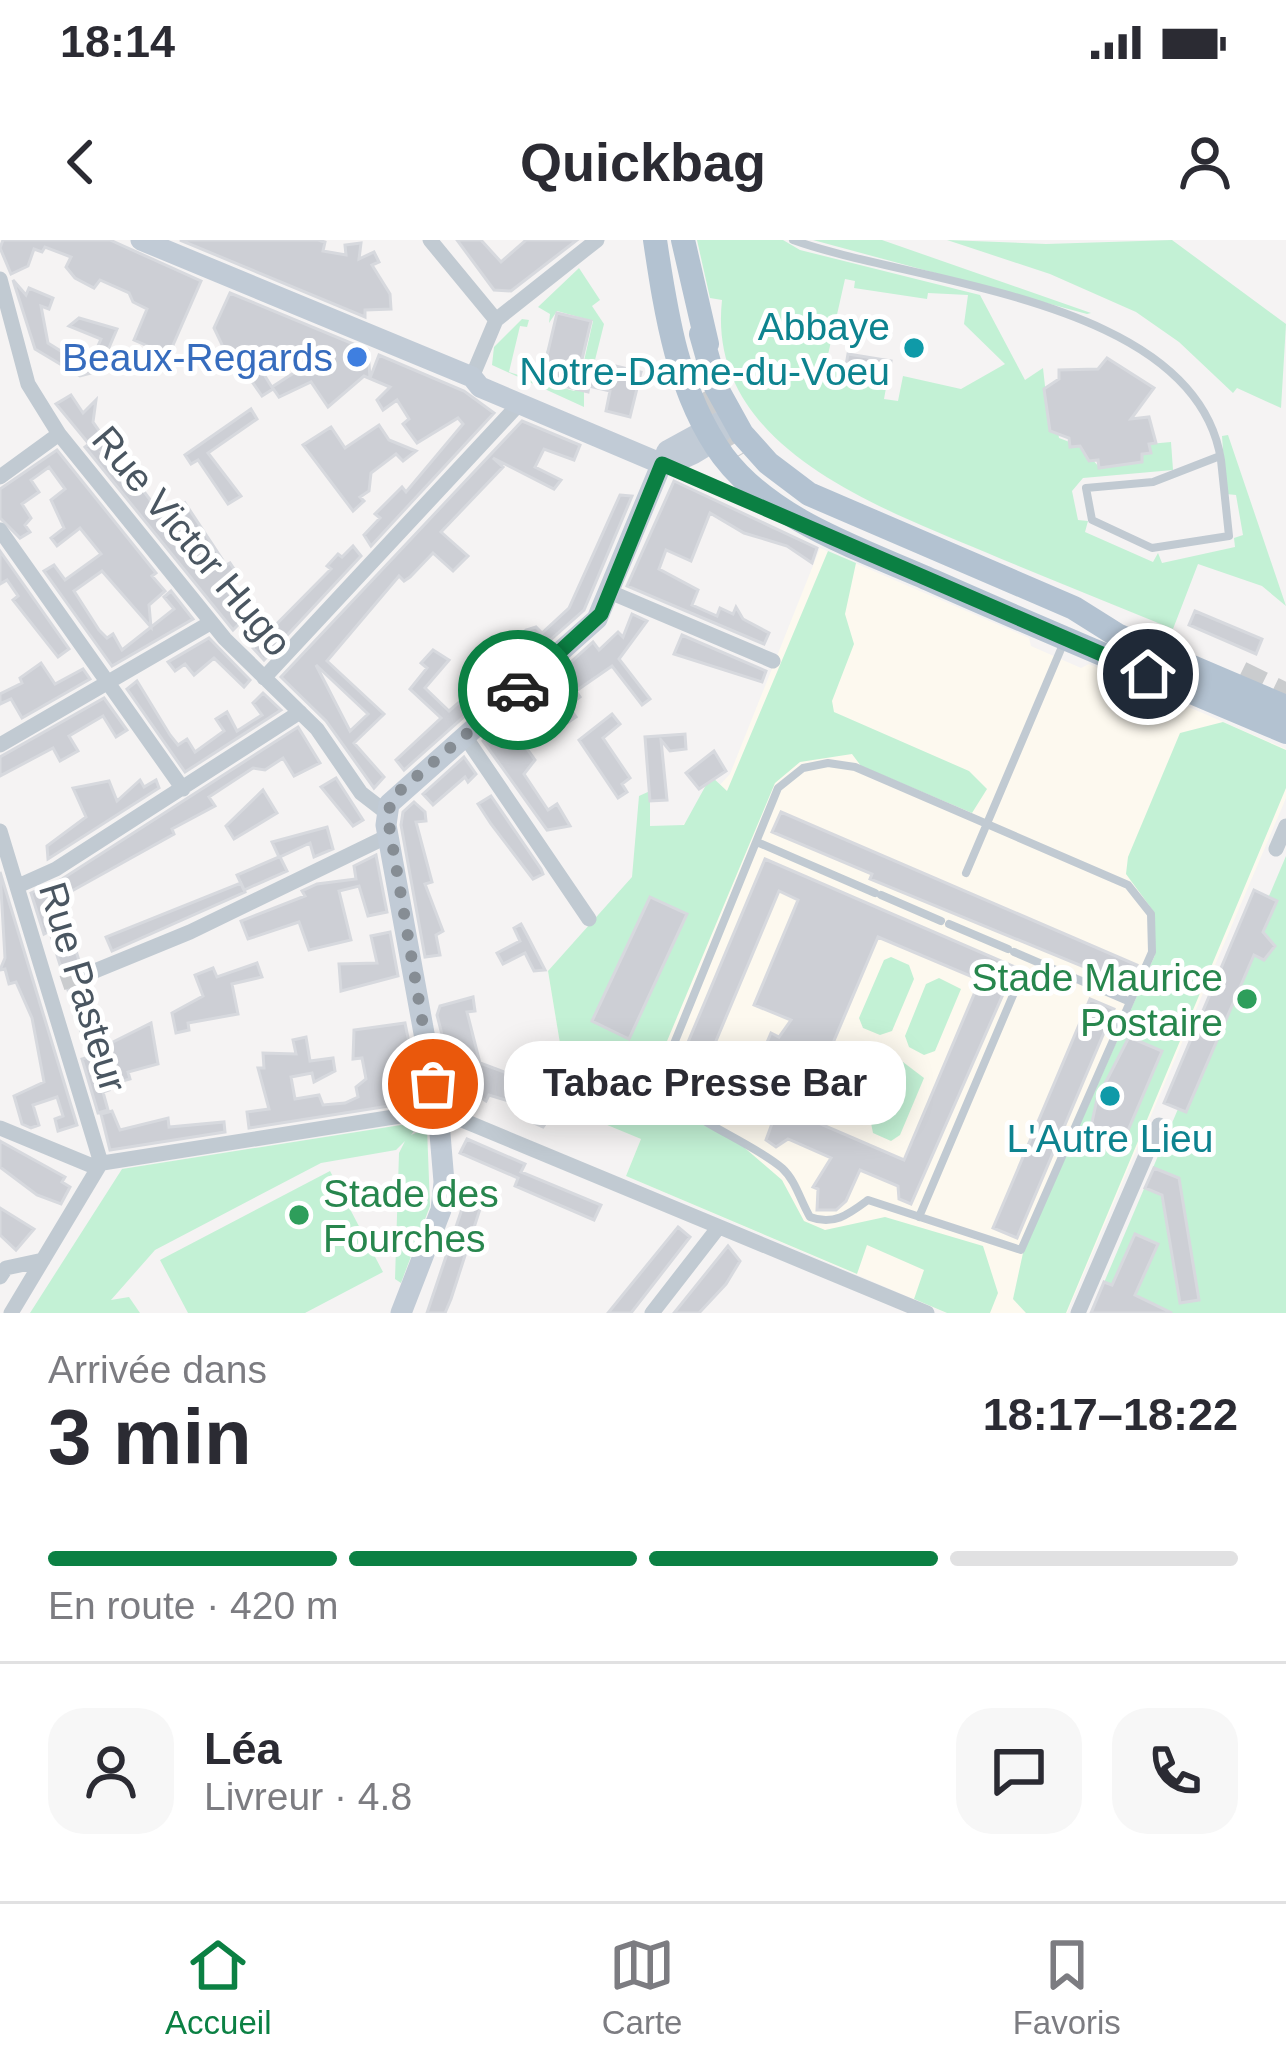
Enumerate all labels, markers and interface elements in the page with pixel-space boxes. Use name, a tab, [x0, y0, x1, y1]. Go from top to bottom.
text: 18:14	[60, 16, 175, 67]
icon: back	[48, 129, 114, 195]
icon: person	[1172, 129, 1238, 195]
text: Quickbag	[520, 132, 766, 192]
place label: Abbaye Notre-Dame-du-Voeu	[519, 305, 890, 393]
marker: Abbaye Notre-Dame-du-Voeu	[901, 335, 927, 361]
place label: Beaux-Regards	[62, 336, 333, 379]
marker: Beaux-Regards	[344, 344, 370, 370]
street label: Rue Victor Hugo	[84, 418, 300, 664]
pin	[1097, 623, 1199, 725]
courier	[458, 630, 578, 750]
icon: home	[1115, 641, 1181, 707]
icon: car	[485, 657, 551, 723]
street label: Rue Pasteur	[31, 877, 135, 1097]
place label: Stade Maurice Postaire	[972, 956, 1223, 1044]
marker: Stade Maurice Postaire	[1234, 986, 1260, 1012]
pin	[382, 1033, 484, 1135]
callout: Tabac Presse Bar	[505, 1042, 907, 1126]
icon: bag	[400, 1051, 466, 1117]
text: Tabac Presse Bar	[543, 1061, 867, 1104]
marker: L'Autre Lieu	[1097, 1083, 1123, 1109]
place label: L'Autre Lieu	[1007, 1117, 1213, 1160]
place label: Stade des Fourches	[323, 1172, 499, 1260]
marker: Stade des Fourches	[286, 1202, 312, 1228]
text: Arrivée dans	[48, 1348, 267, 1391]
text: 18:17–18:22	[983, 1389, 1238, 1440]
text: 3 min	[48, 1393, 252, 1481]
text: En route · 420 m	[48, 1584, 338, 1627]
button: person	[48, 1708, 174, 1834]
button: chat	[956, 1708, 1082, 1834]
button: phone	[1112, 1708, 1238, 1834]
text: Léa	[204, 1723, 282, 1774]
text: Livreur · 4.8	[204, 1775, 412, 1818]
tab: Accueil	[165, 1932, 272, 2042]
tab: Carte	[602, 1932, 682, 2042]
tab: Favoris	[1013, 1932, 1121, 2042]

